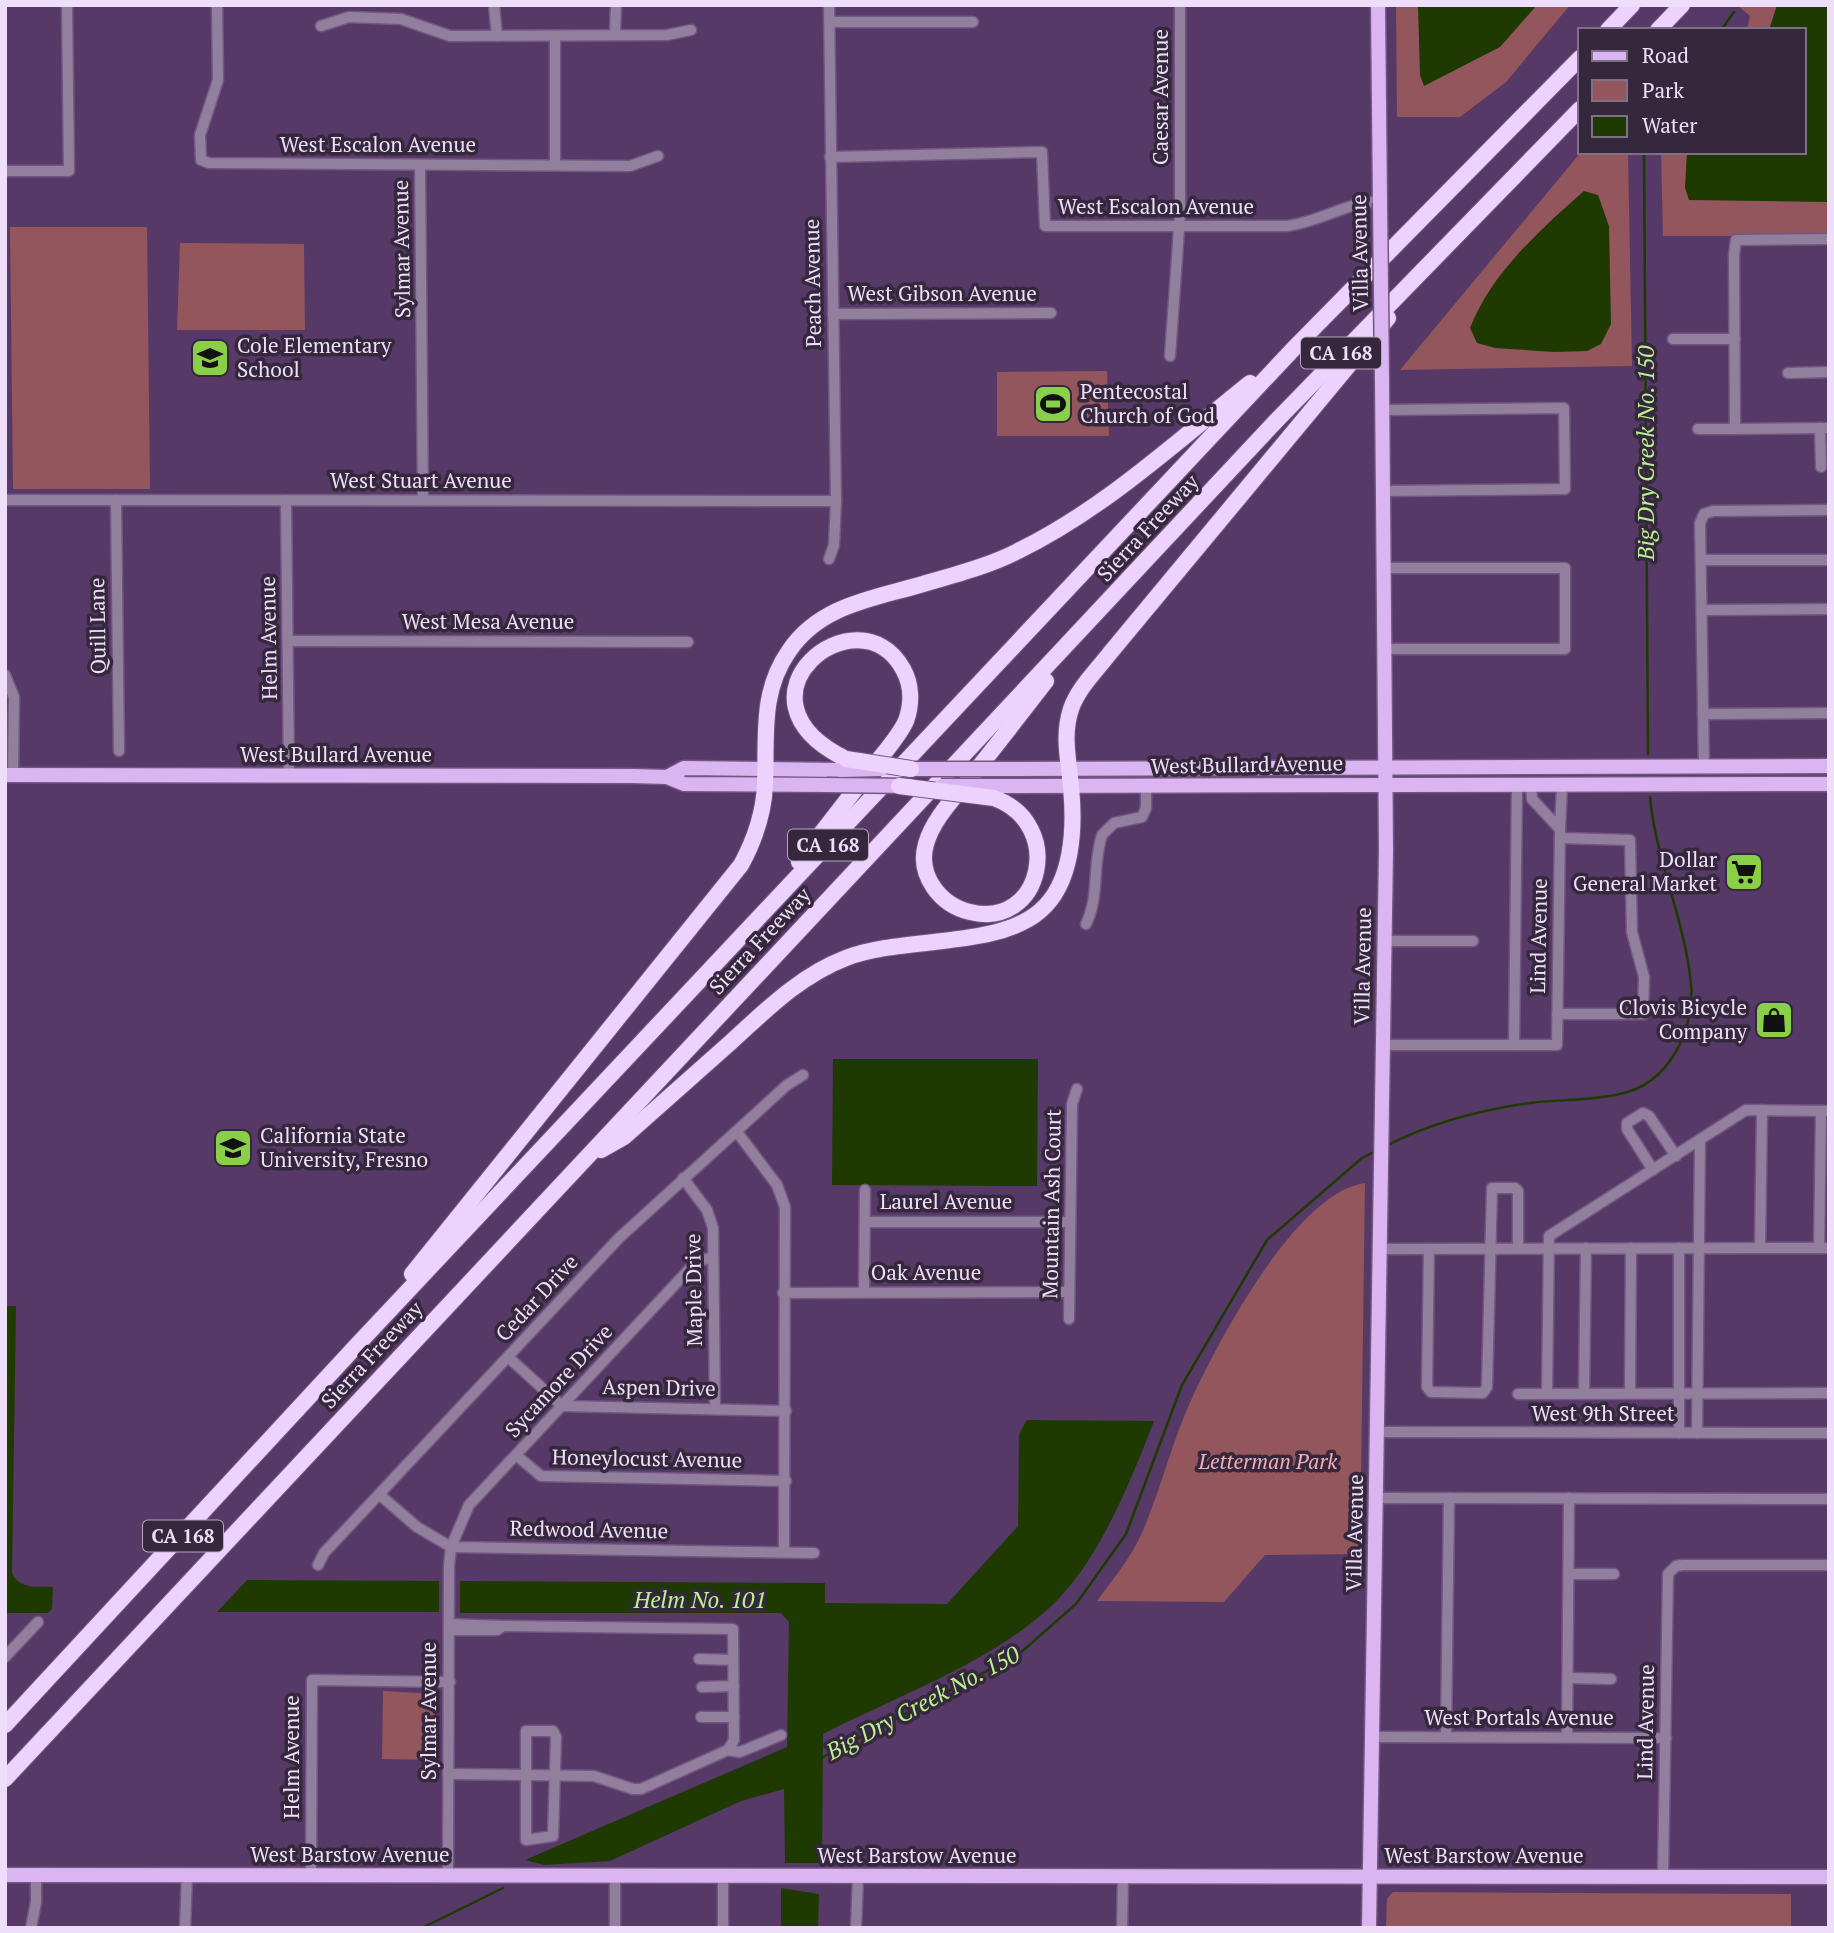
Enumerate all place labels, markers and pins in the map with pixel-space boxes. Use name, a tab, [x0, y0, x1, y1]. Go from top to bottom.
place label: Cole Elementary School	[237, 331, 392, 383]
school or university icon: Cole Elementary School	[189, 337, 231, 379]
place label: Pentecostal Church of God	[1080, 377, 1215, 429]
sports icon: Pentecostal Church of God	[1032, 383, 1074, 425]
place label: Dollar General Market	[1573, 845, 1717, 897]
supermarket icon: Dollar General Market	[1723, 851, 1765, 893]
place label: Clovis Bicycle Company	[1619, 993, 1747, 1045]
shop icon: Clovis Bicycle Company	[1753, 999, 1795, 1041]
place label: California State University, Fresno	[260, 1121, 428, 1173]
school or university icon: California State University, Fresno	[212, 1127, 254, 1169]

